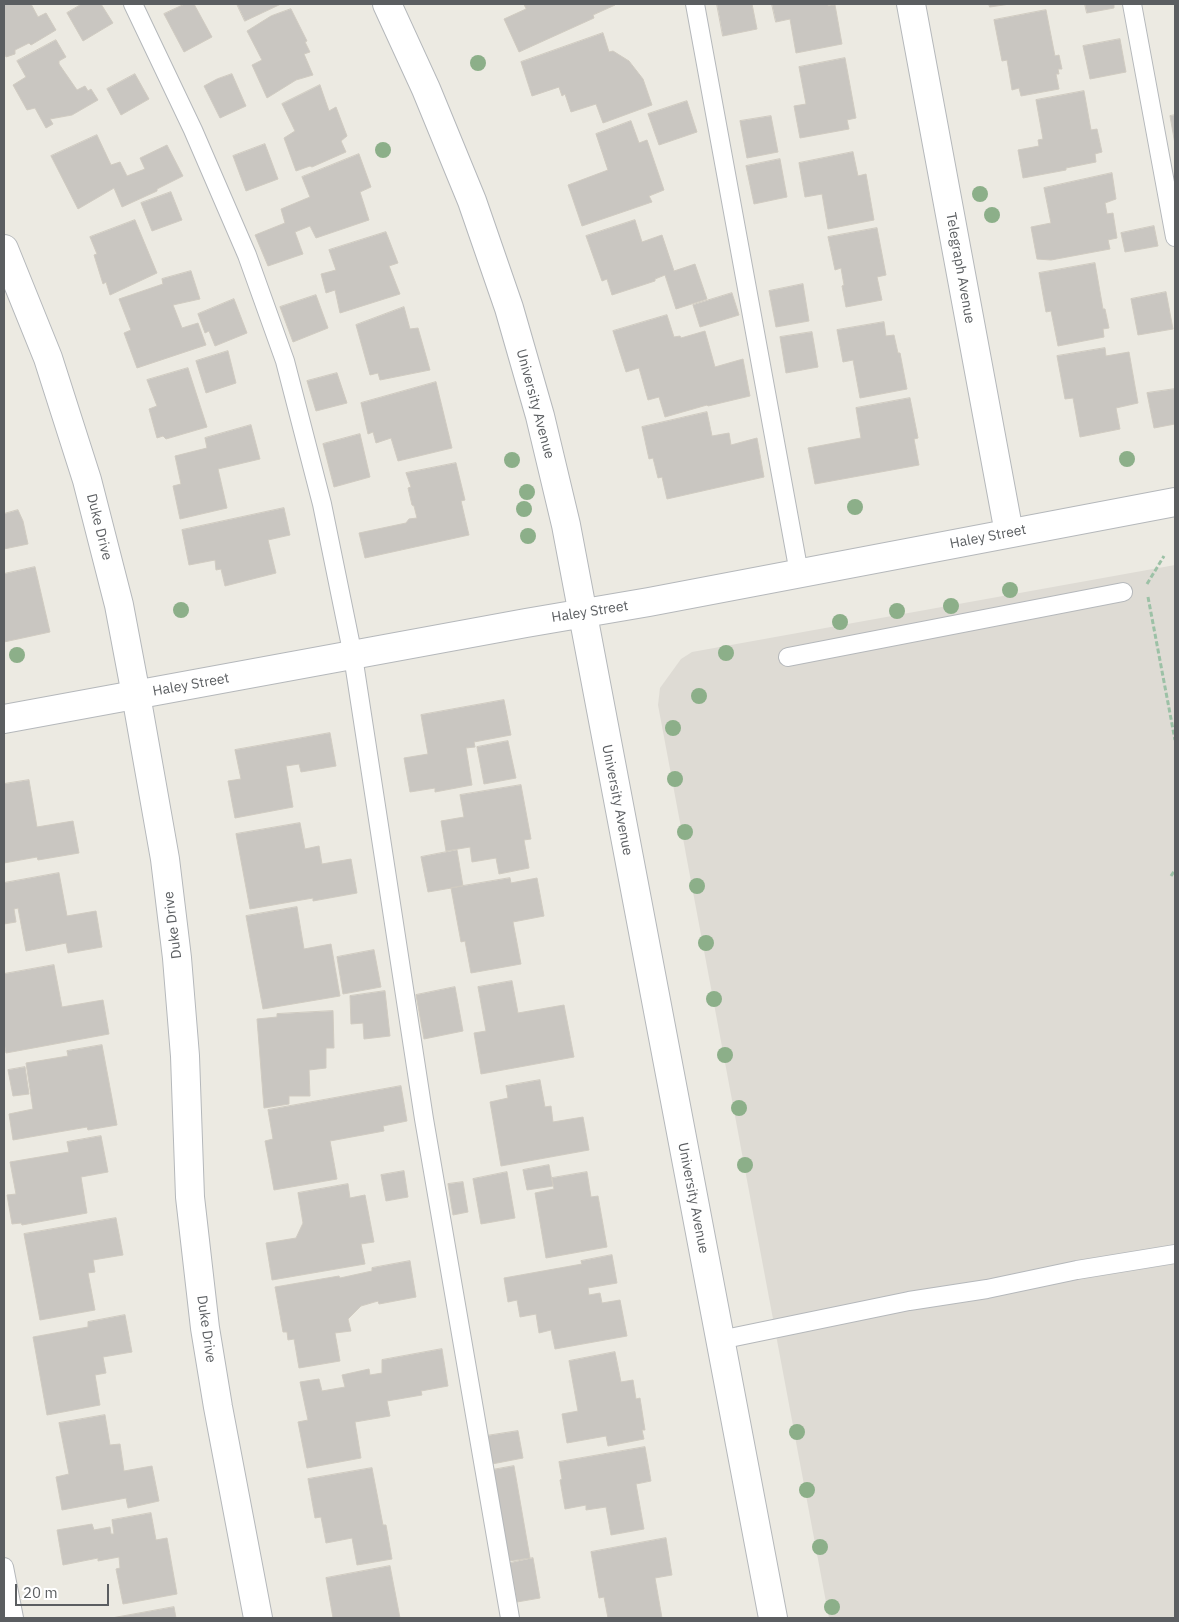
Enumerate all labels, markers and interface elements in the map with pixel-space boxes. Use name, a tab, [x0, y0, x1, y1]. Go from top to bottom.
street label: Telegraph Avenue	[942, 211, 978, 325]
street label: University Avenue	[512, 347, 558, 461]
street label: Duke Drive	[83, 492, 115, 562]
street label: Haley Street	[948, 521, 1028, 553]
street label: Haley Street	[550, 598, 630, 626]
street label: Haley Street	[151, 670, 231, 700]
street label: University Avenue	[598, 743, 636, 857]
street label: Duke Drive	[161, 890, 185, 960]
street label: University Avenue	[674, 1141, 712, 1255]
street label: Duke Drive	[193, 1294, 219, 1364]
scale bar	[18, 1574, 111, 1606]
text: 20 m	[23, 1583, 58, 1602]

